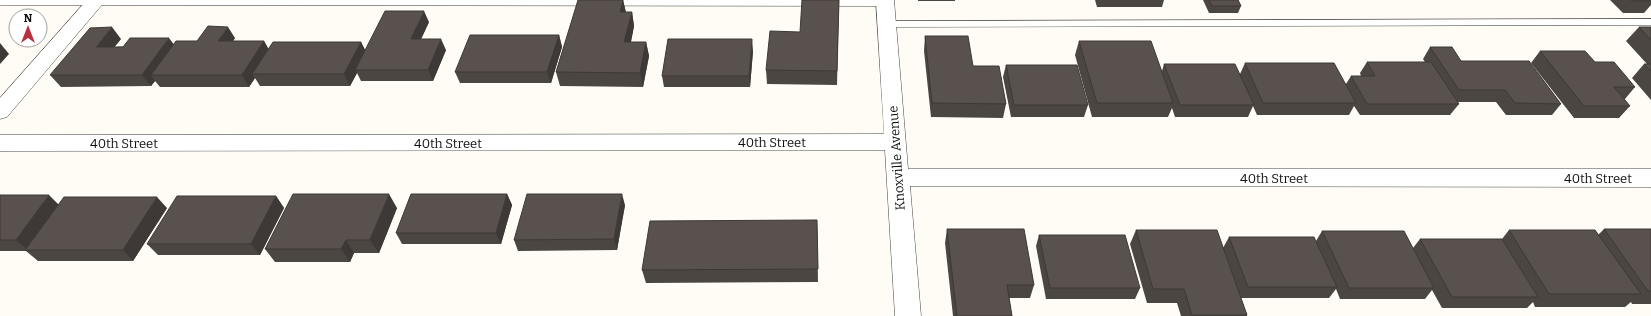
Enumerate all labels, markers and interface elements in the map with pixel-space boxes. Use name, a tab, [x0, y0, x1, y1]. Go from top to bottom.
north arrow	[8, 8, 48, 48]
text: N	[24, 12, 33, 25]
street label: Knoxville Avenue	[885, 105, 908, 211]
street label: 40th Street	[738, 135, 806, 150]
street label: 40th Street	[90, 136, 158, 151]
street label: 40th Street	[414, 136, 482, 151]
street label: 40th Street	[1240, 171, 1308, 186]
street label: 40th Street	[1564, 171, 1632, 186]

